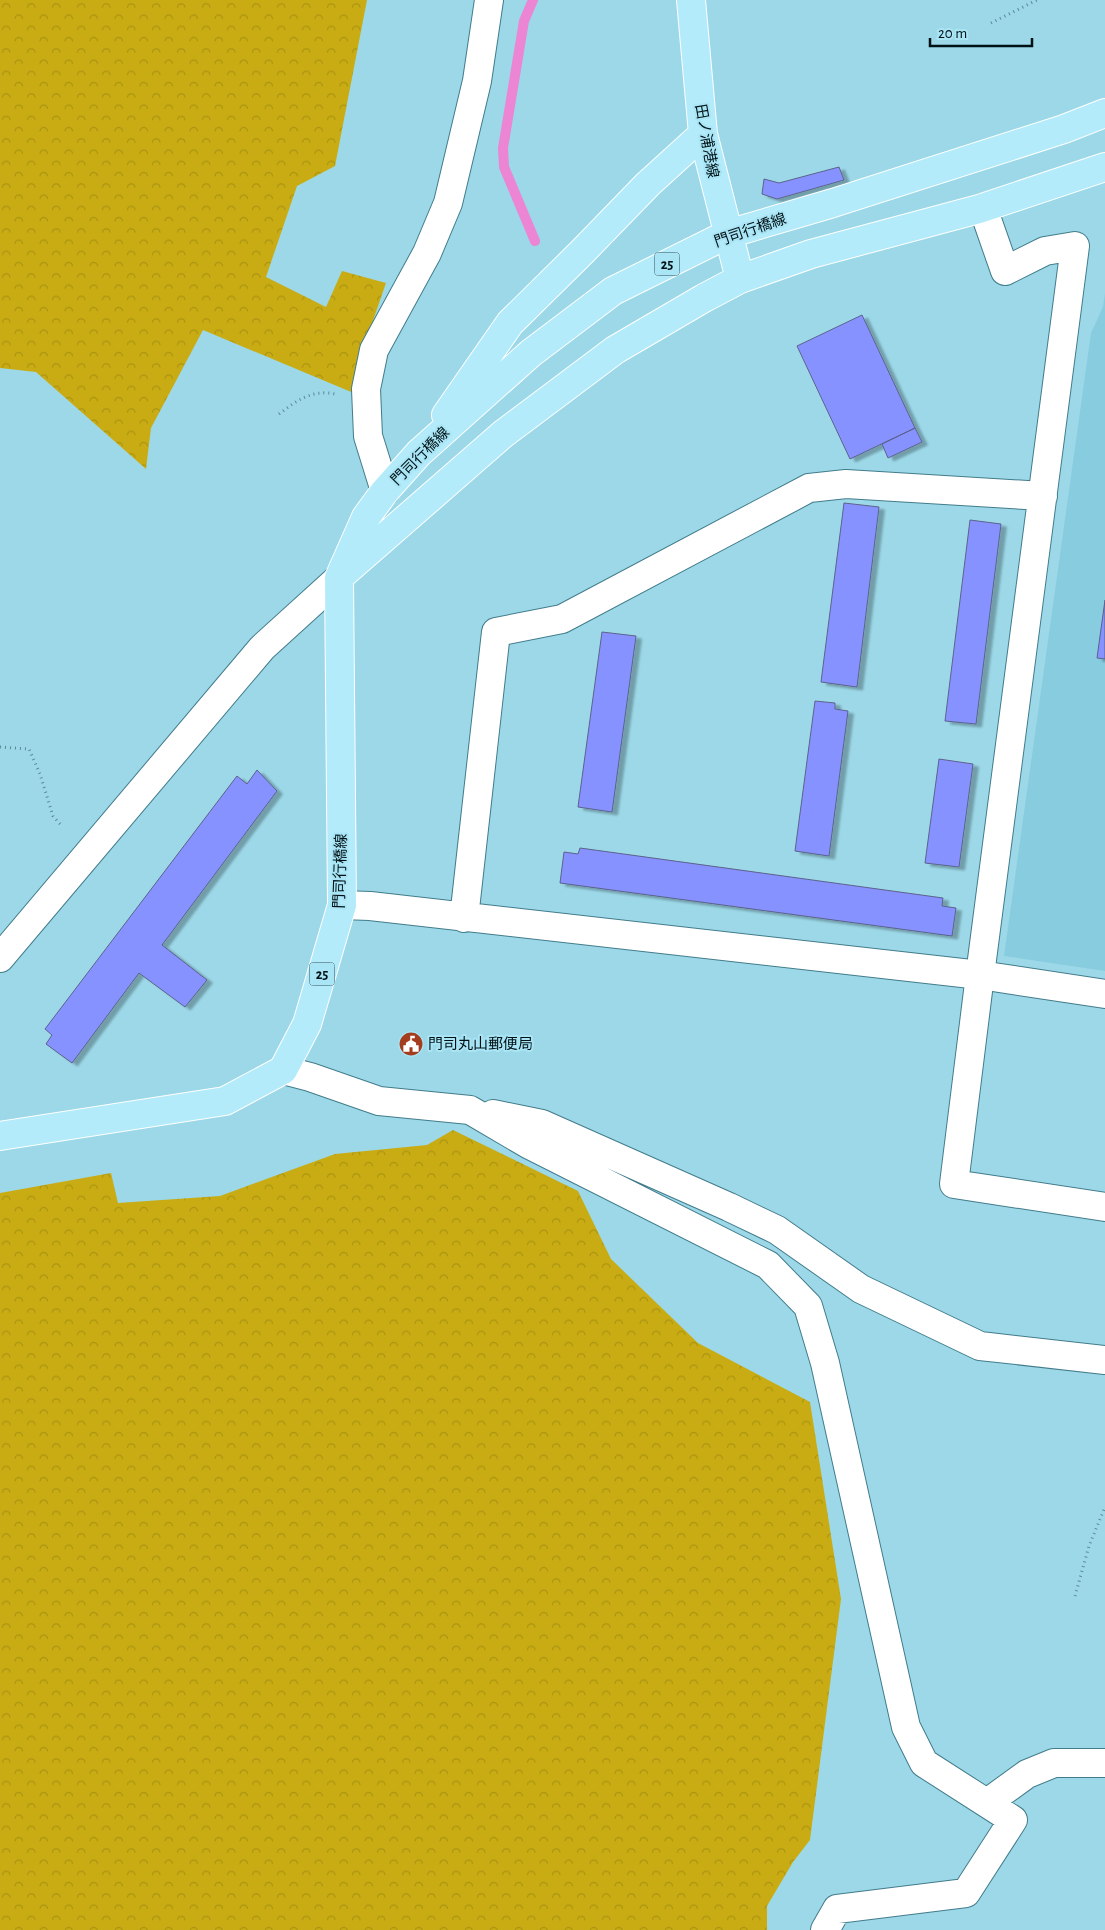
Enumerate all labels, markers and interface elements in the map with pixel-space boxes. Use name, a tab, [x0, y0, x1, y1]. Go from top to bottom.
scale bar	[930, 15, 1032, 47]
text: 20 m	[938, 26, 967, 41]
street label: 田ノ浦港線	[693, 102, 722, 179]
street label: 門司行橋線	[712, 210, 788, 250]
road number: 25	[654, 252, 680, 276]
street label: 門司行橋線	[388, 424, 452, 488]
street label: 門司行橋線	[331, 833, 349, 909]
road number: 25	[310, 962, 334, 986]
public building icon: 門司丸山郵便局	[398, 1031, 424, 1057]
place label: 門司丸山郵便局	[428, 1036, 533, 1052]

